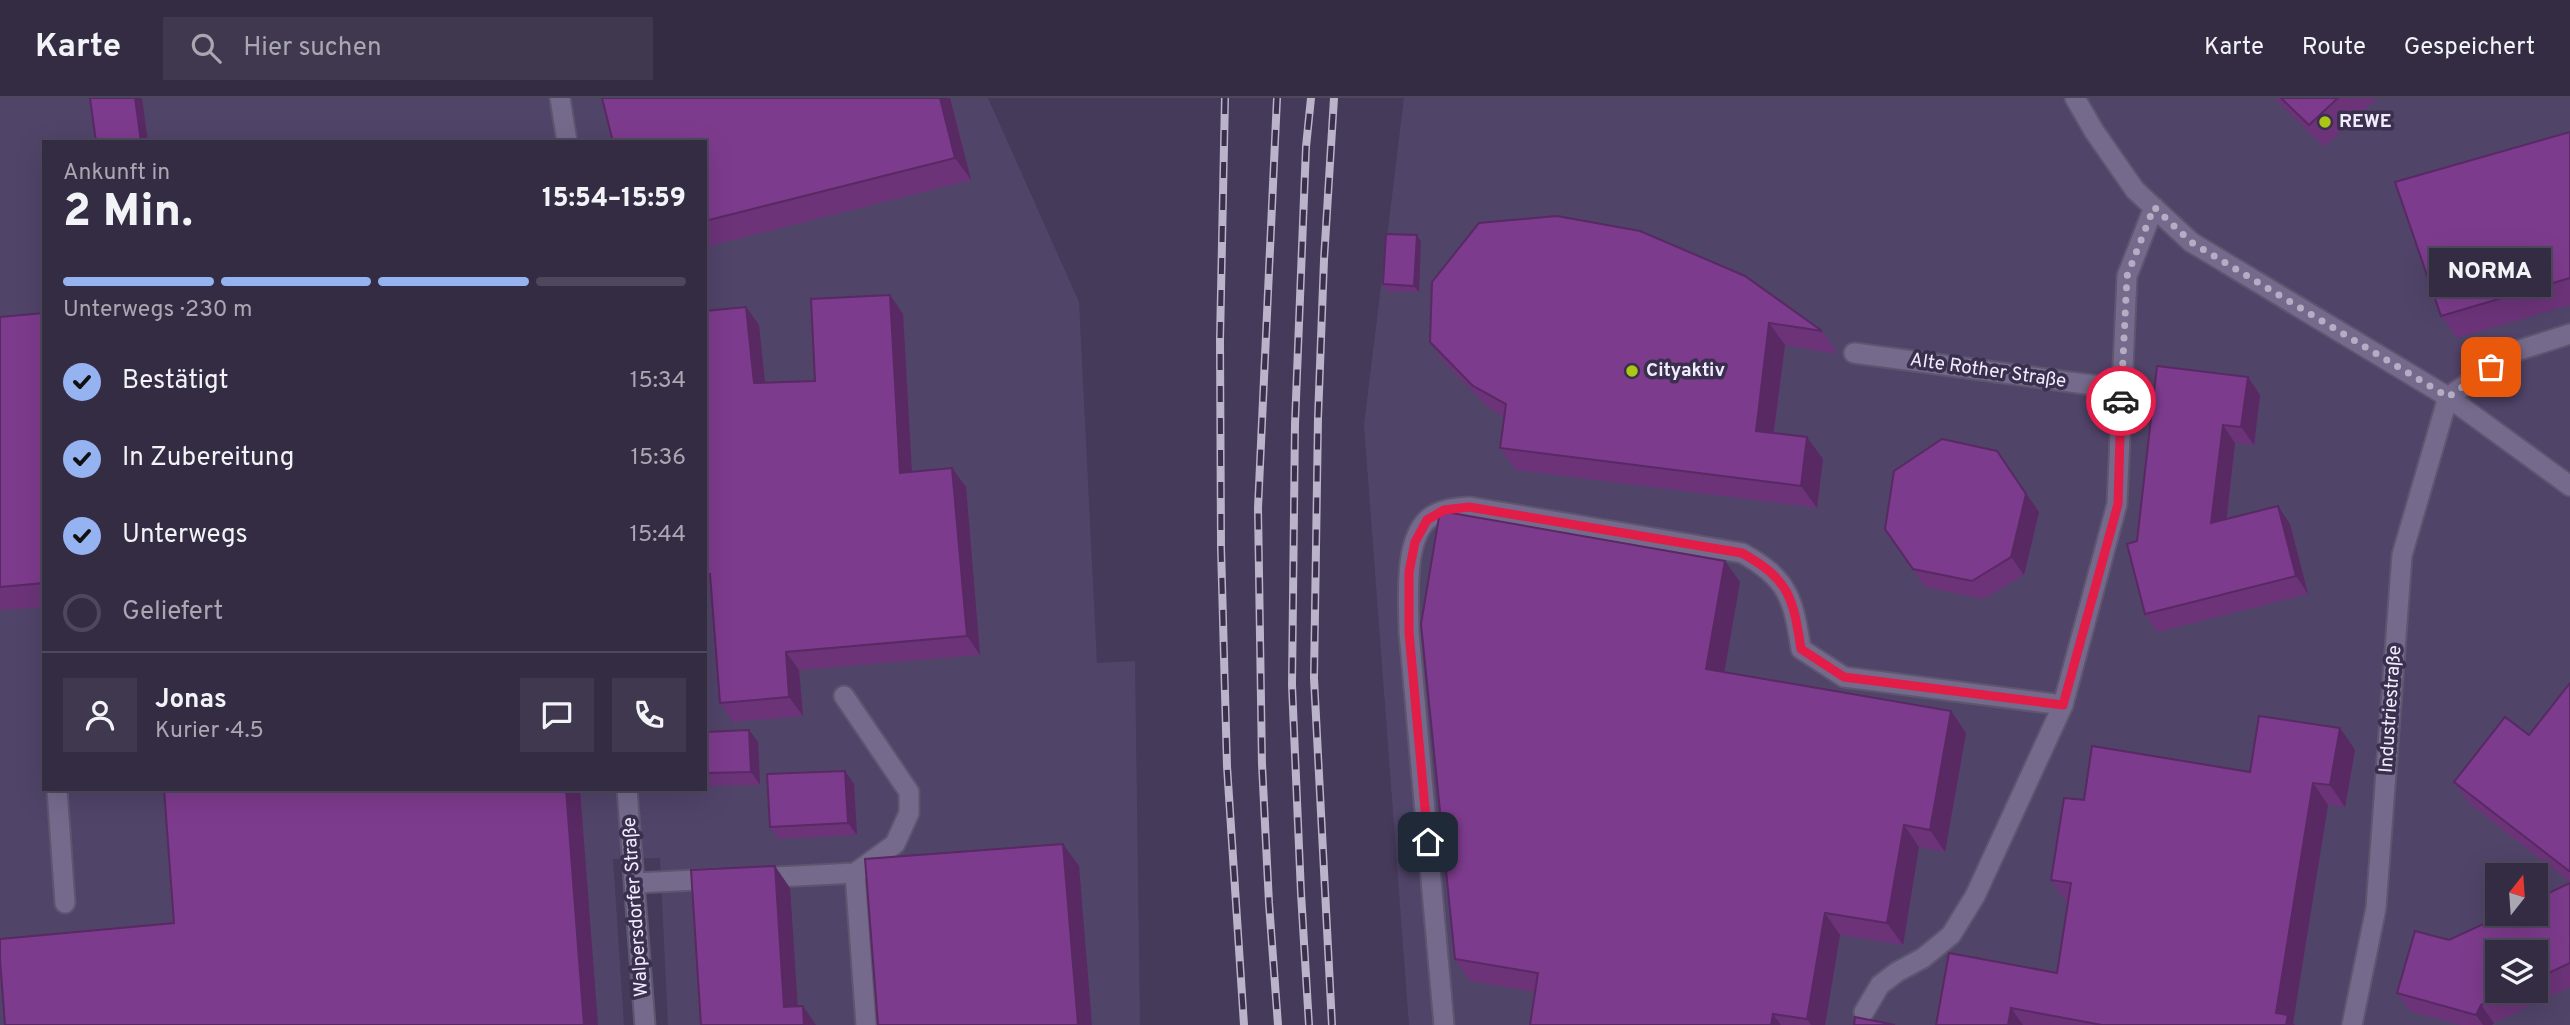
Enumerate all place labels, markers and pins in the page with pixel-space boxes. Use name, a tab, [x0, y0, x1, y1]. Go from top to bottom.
place label: REWE	[2339, 110, 2392, 134]
marker: REWE	[2317, 114, 2333, 130]
callout: NORMA	[2430, 248, 2552, 297]
pin	[2461, 337, 2521, 397]
place label: Cityaktiv	[1646, 359, 1725, 383]
marker: Cityaktiv	[1624, 363, 1640, 379]
pin	[1398, 812, 1458, 872]

